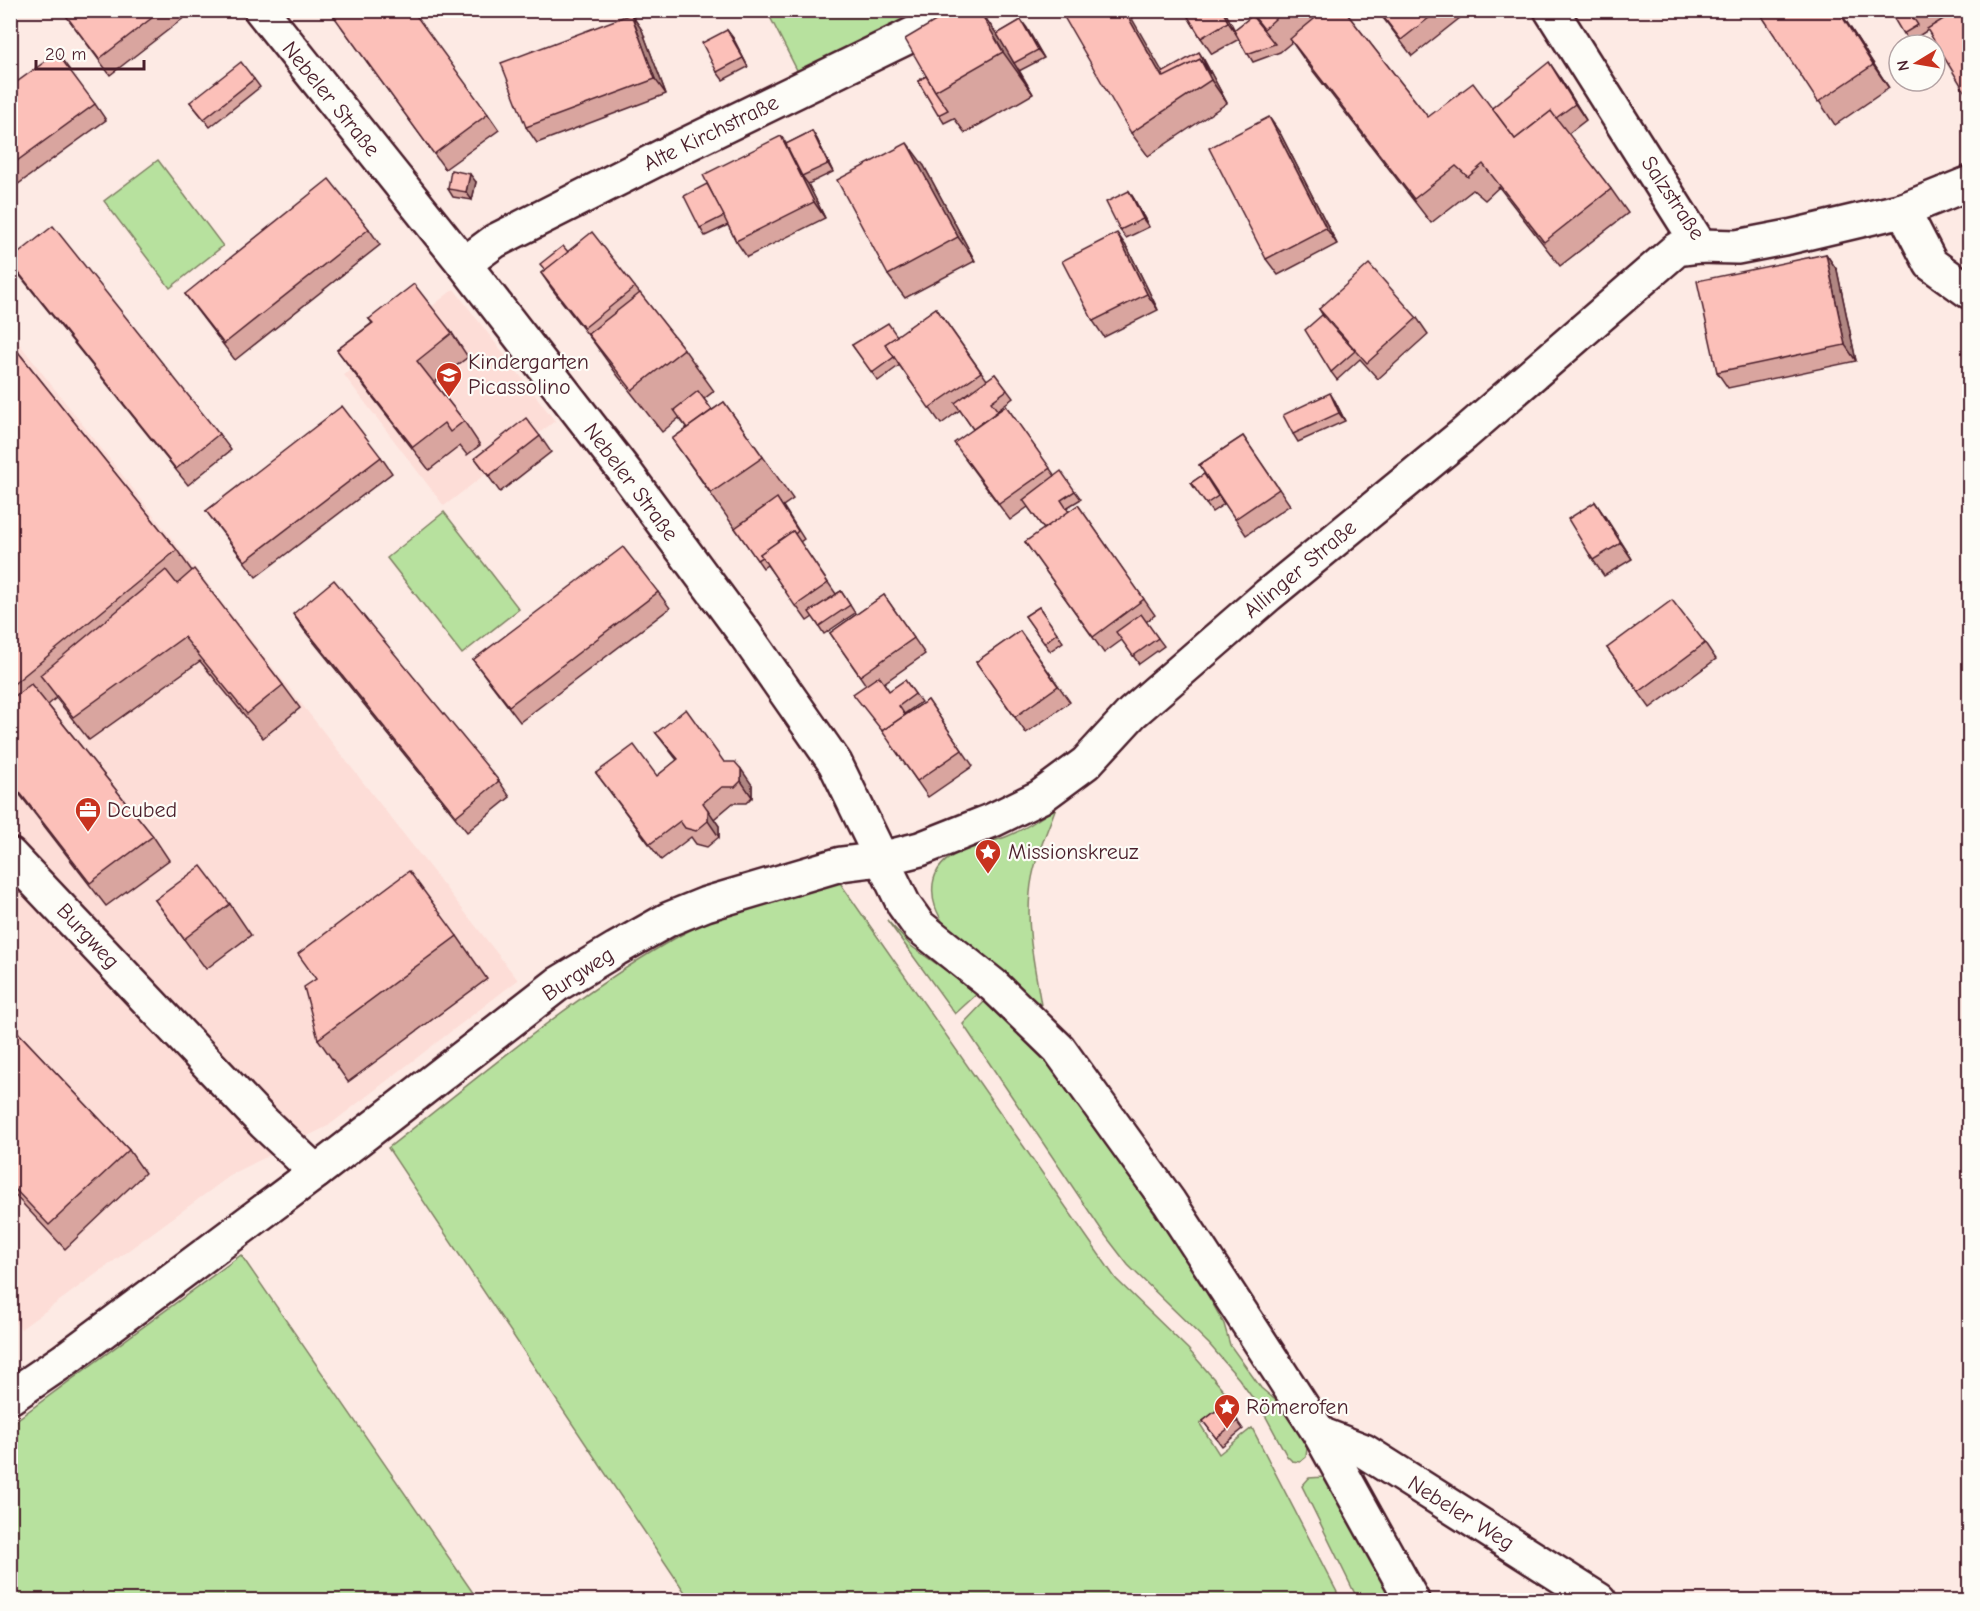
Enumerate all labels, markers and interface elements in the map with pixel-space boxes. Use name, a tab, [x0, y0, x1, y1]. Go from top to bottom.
scale bar	[36, 33, 144, 71]
north arrow	[1887, 33, 1947, 93]
street label: Nebeler Straße	[277, 36, 385, 162]
text: 20 m	[45, 44, 86, 65]
text: N	[1893, 59, 1913, 73]
street label: Alte Kirchstraße	[639, 89, 783, 177]
street label: Salzstraße	[1635, 151, 1711, 245]
place label: Kindergarten Picassolino	[468, 349, 589, 400]
school or university icon: Kindergarten Picassolino	[434, 360, 464, 398]
street label: Nebeler Straße	[578, 418, 684, 546]
street label: Allinger Straße	[1238, 514, 1362, 624]
office icon: Dcubed	[73, 795, 103, 833]
place label: Dcubed	[107, 797, 177, 823]
place icon: Missionskreuz	[973, 837, 1003, 875]
place label: Missionskreuz	[1008, 839, 1139, 865]
street label: Burgweg	[51, 898, 125, 974]
street label: Burgweg	[537, 941, 619, 1007]
place icon: Römerofen	[1212, 1392, 1242, 1430]
place label: Römerofen	[1246, 1394, 1349, 1420]
street label: Nebeler Weg	[1403, 1470, 1519, 1556]

